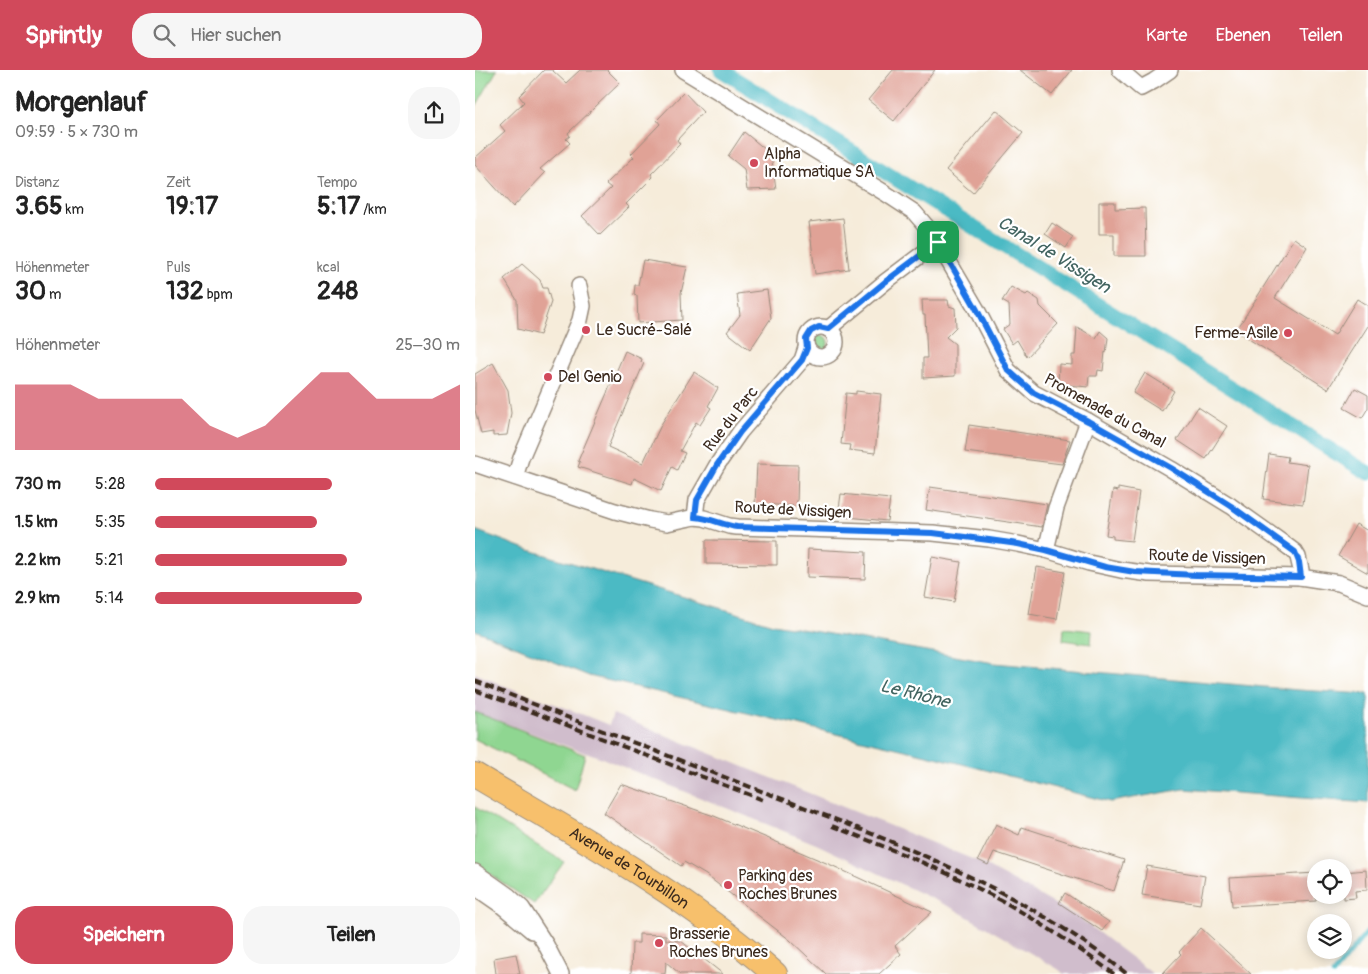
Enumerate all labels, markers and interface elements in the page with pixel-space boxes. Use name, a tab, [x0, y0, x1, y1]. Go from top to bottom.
search box	[132, 13, 482, 58]
text: Sprintly	[25, 21, 102, 50]
icon: search	[150, 21, 178, 49]
text: Hier suchen	[190, 23, 282, 47]
text: Karte	[1146, 24, 1187, 47]
text: Ebenen	[1215, 24, 1271, 47]
text: Teilen	[1299, 24, 1343, 47]
text: Morgenlauf	[15, 85, 148, 120]
button: share	[408, 87, 460, 139]
text: 09:59 · 5 × 730 m	[15, 122, 138, 142]
place label: Alpha Informatique SA	[764, 144, 874, 182]
marker: Alpha Informatique SA	[748, 157, 760, 169]
text: Distanz	[15, 174, 59, 191]
text: Zeit	[166, 174, 191, 191]
text: Tempo	[317, 174, 357, 191]
text: 3.65	[15, 191, 63, 222]
text: 19:17	[166, 191, 218, 222]
text: 5:17	[317, 191, 360, 222]
text: km	[63, 201, 84, 218]
text: /km	[360, 201, 387, 218]
water label: Canal de Vissigen	[993, 211, 1115, 299]
pin	[917, 221, 959, 263]
icon: arrive	[924, 228, 952, 256]
text: Höhenmeter	[15, 259, 90, 276]
text: Puls	[166, 259, 190, 276]
text: kcal	[317, 259, 340, 276]
text: 30	[15, 276, 46, 307]
text: 132	[166, 276, 204, 307]
text: 248	[317, 276, 358, 307]
text: m	[46, 286, 62, 303]
text: bpm	[204, 286, 233, 303]
place label: Le Sucré-Salé	[596, 320, 692, 340]
place label: Ferme-Asile	[1194, 323, 1278, 343]
marker: Le Sucré-Salé	[580, 324, 592, 336]
marker: Ferme-Asile	[1282, 327, 1294, 339]
text: Höhenmeter	[15, 335, 100, 355]
text: 25–30 m	[395, 335, 460, 355]
place label: Del Genio	[558, 367, 622, 387]
street label: Promenade du Canal	[1041, 369, 1169, 453]
marker: Del Genio	[542, 371, 554, 383]
street label: Rue du Parc	[699, 382, 763, 456]
text: 730 m	[15, 474, 61, 494]
text: 5:28	[95, 474, 125, 494]
street label: Route de Vissigen	[734, 497, 852, 523]
text: 1.5 km	[15, 512, 58, 532]
text: 5:35	[95, 512, 126, 532]
street label: Route de Vissigen	[1148, 545, 1266, 569]
text: 2.2 km	[15, 550, 61, 570]
text: 5:21	[95, 550, 123, 570]
text: 2.9 km	[15, 588, 60, 608]
text: 5:14	[95, 588, 123, 608]
water label: Le Rhône	[878, 674, 954, 714]
street label: Avenue de Tourbillon	[565, 823, 693, 914]
map controls	[1307, 859, 1352, 959]
button: locate	[1307, 859, 1352, 904]
place label: Parking des Roches Brunes	[738, 866, 837, 904]
marker: Parking des Roches Brunes	[722, 879, 734, 891]
button: Speichern	[15, 906, 233, 964]
button: Teilen	[243, 906, 460, 964]
button: layers	[1307, 914, 1352, 959]
place label: Brasserie Roches Brunes	[669, 924, 768, 962]
marker: Brasserie Roches Brunes	[653, 937, 665, 949]

